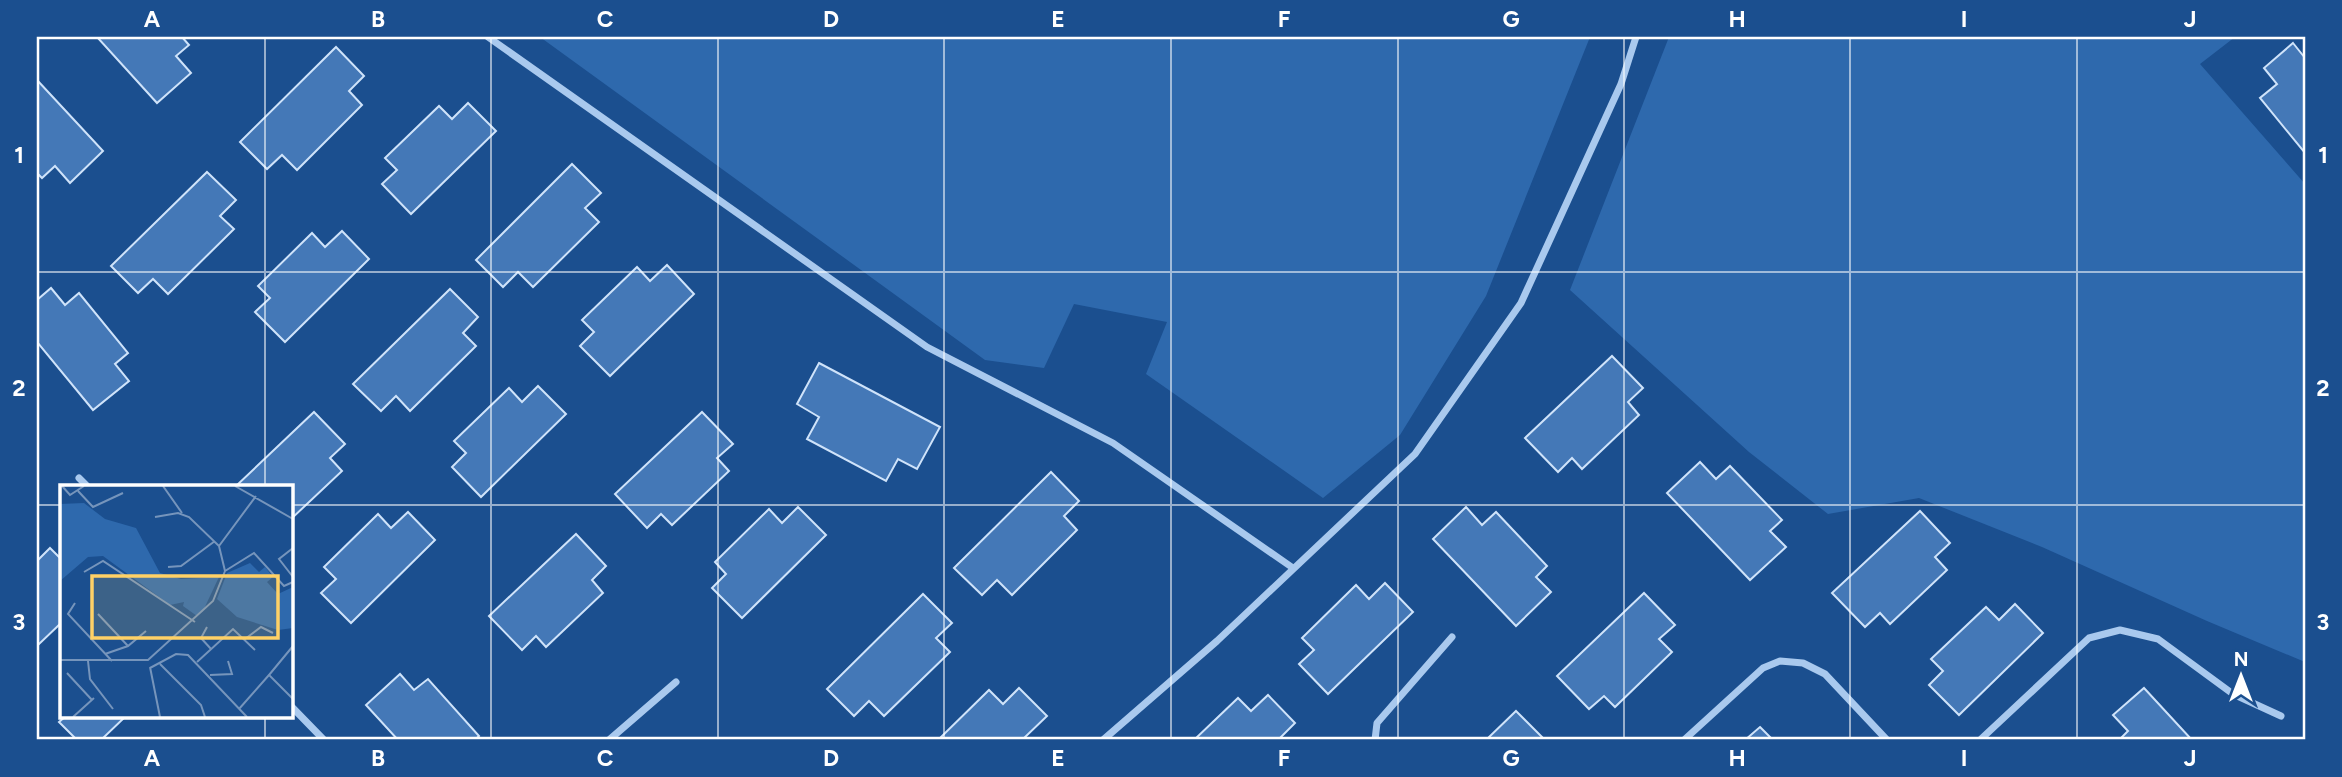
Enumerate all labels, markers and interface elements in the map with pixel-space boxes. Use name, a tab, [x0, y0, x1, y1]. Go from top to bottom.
text: A	[144, 5, 161, 33]
text: B	[371, 5, 385, 33]
text: C	[597, 5, 614, 33]
text: D	[823, 5, 839, 33]
text: E	[1051, 5, 1065, 33]
text: F	[1278, 5, 1291, 33]
text: G	[1502, 5, 1520, 33]
text: H	[1728, 5, 1746, 33]
text: I	[1961, 5, 1967, 33]
text: J	[2184, 5, 2196, 33]
text: 1	[14, 141, 24, 169]
text: 1	[2318, 141, 2328, 169]
text: 2	[12, 374, 26, 402]
text: 2	[2316, 374, 2330, 402]
inset map	[60, 485, 292, 718]
text: 3	[13, 608, 25, 636]
text: 3	[2317, 608, 2329, 636]
north arrow	[2206, 640, 2276, 710]
text: N	[2234, 648, 2248, 671]
text: A	[144, 744, 161, 772]
text: B	[371, 744, 385, 772]
text: C	[597, 744, 614, 772]
text: D	[823, 744, 839, 772]
text: E	[1051, 744, 1065, 772]
text: F	[1278, 744, 1291, 772]
text: G	[1502, 744, 1520, 772]
text: H	[1728, 744, 1746, 772]
text: I	[1961, 744, 1967, 772]
text: J	[2184, 744, 2196, 772]

